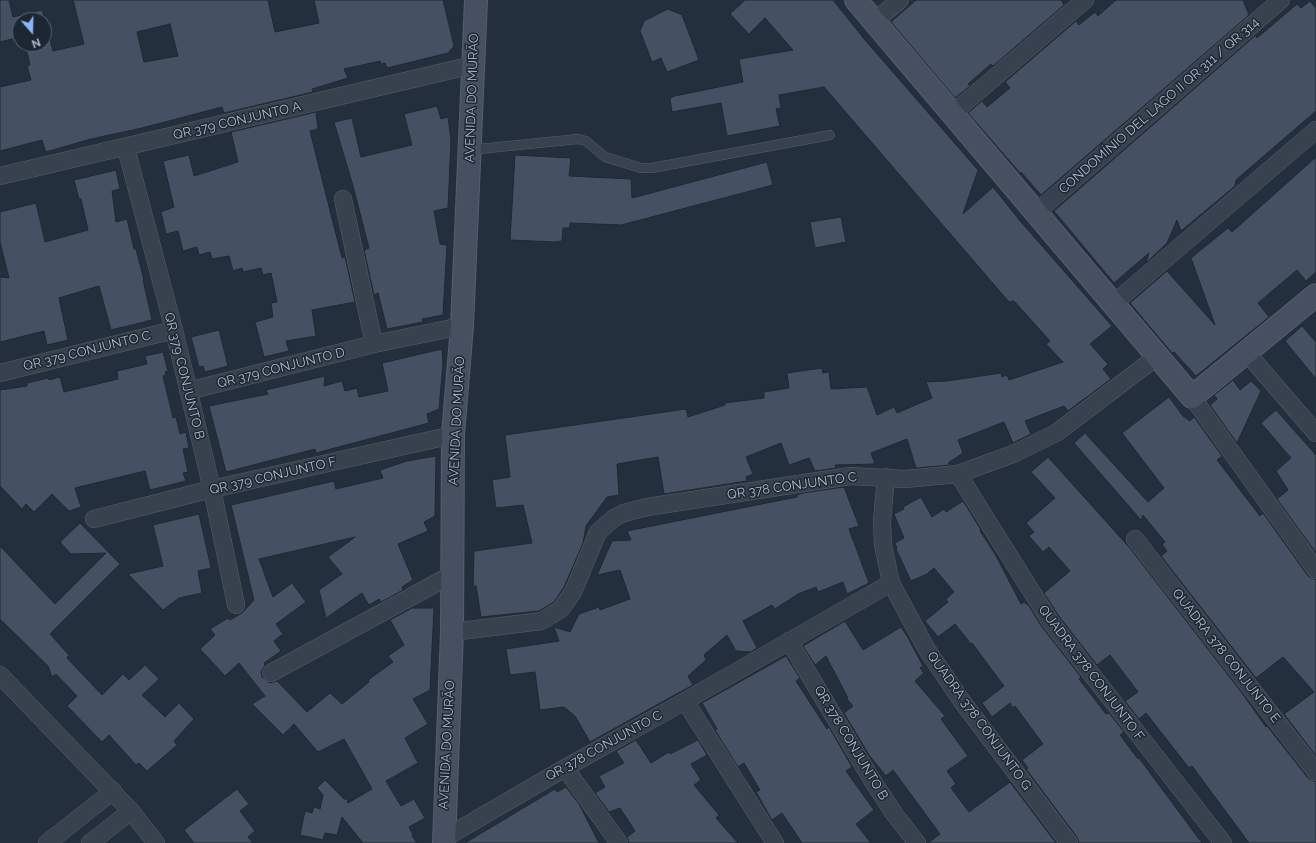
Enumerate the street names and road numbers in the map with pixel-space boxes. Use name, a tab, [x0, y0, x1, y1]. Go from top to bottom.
street label: CONDOMÍNIO DEL LAGO II QR 311 / QR 314	[1056, 15, 1262, 197]
street label: AVENIDA DO MURÃO	[462, 33, 482, 163]
street label: QR 379 CONJUNTO A	[172, 99, 302, 143]
street label: QR 379 CONJUNTO B	[161, 311, 207, 441]
street label: QR 379 CONJUNTO C	[22, 328, 152, 374]
street label: QR 379 CONJUNTO D	[216, 345, 346, 391]
street label: AVENIDA DO MURÃO	[446, 356, 468, 486]
street label: QR 379 CONJUNTO F	[208, 454, 338, 498]
street label: QR 378 CONJUNTO C	[726, 469, 858, 503]
street label: QUADRA 378 CONJUNTO E	[1169, 586, 1283, 726]
street label: QUADRA 378 CONJUNTO F	[1035, 602, 1147, 744]
street label: QUADRA 378 CONJUNTO G	[923, 649, 1035, 793]
street label: AVENIDA DO MURÃO	[436, 680, 458, 810]
street label: QR 378 CONJUNTO B	[811, 683, 891, 803]
street label: QR 378 CONJUNTO C	[543, 707, 665, 785]

